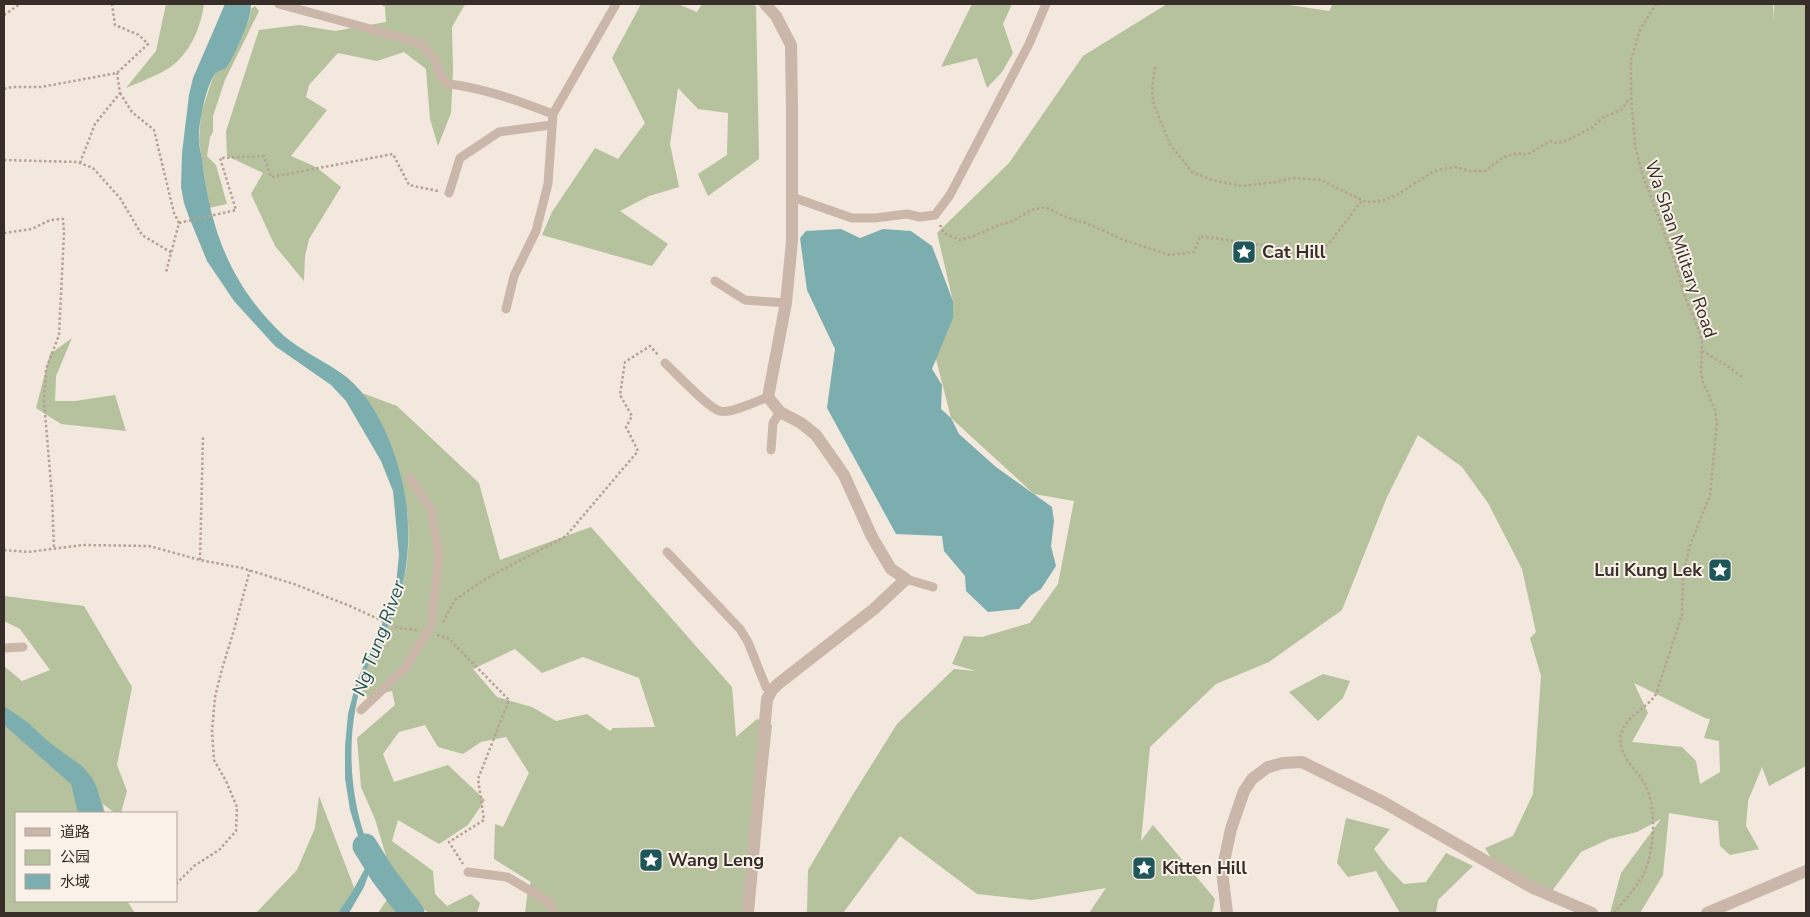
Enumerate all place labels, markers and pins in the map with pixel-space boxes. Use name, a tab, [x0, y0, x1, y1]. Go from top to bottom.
place icon: Cat Hill	[1231, 239, 1257, 265]
place label: Cat Hill	[1262, 240, 1326, 264]
place icon: Lui Kung Lek	[1707, 557, 1733, 583]
place label: Lui Kung Lek	[1594, 558, 1702, 582]
place icon: Wang Leng	[638, 847, 664, 873]
place label: Wang Leng	[668, 848, 764, 872]
place icon: Kitten Hill	[1131, 855, 1157, 881]
place label: Kitten Hill	[1162, 856, 1247, 880]

